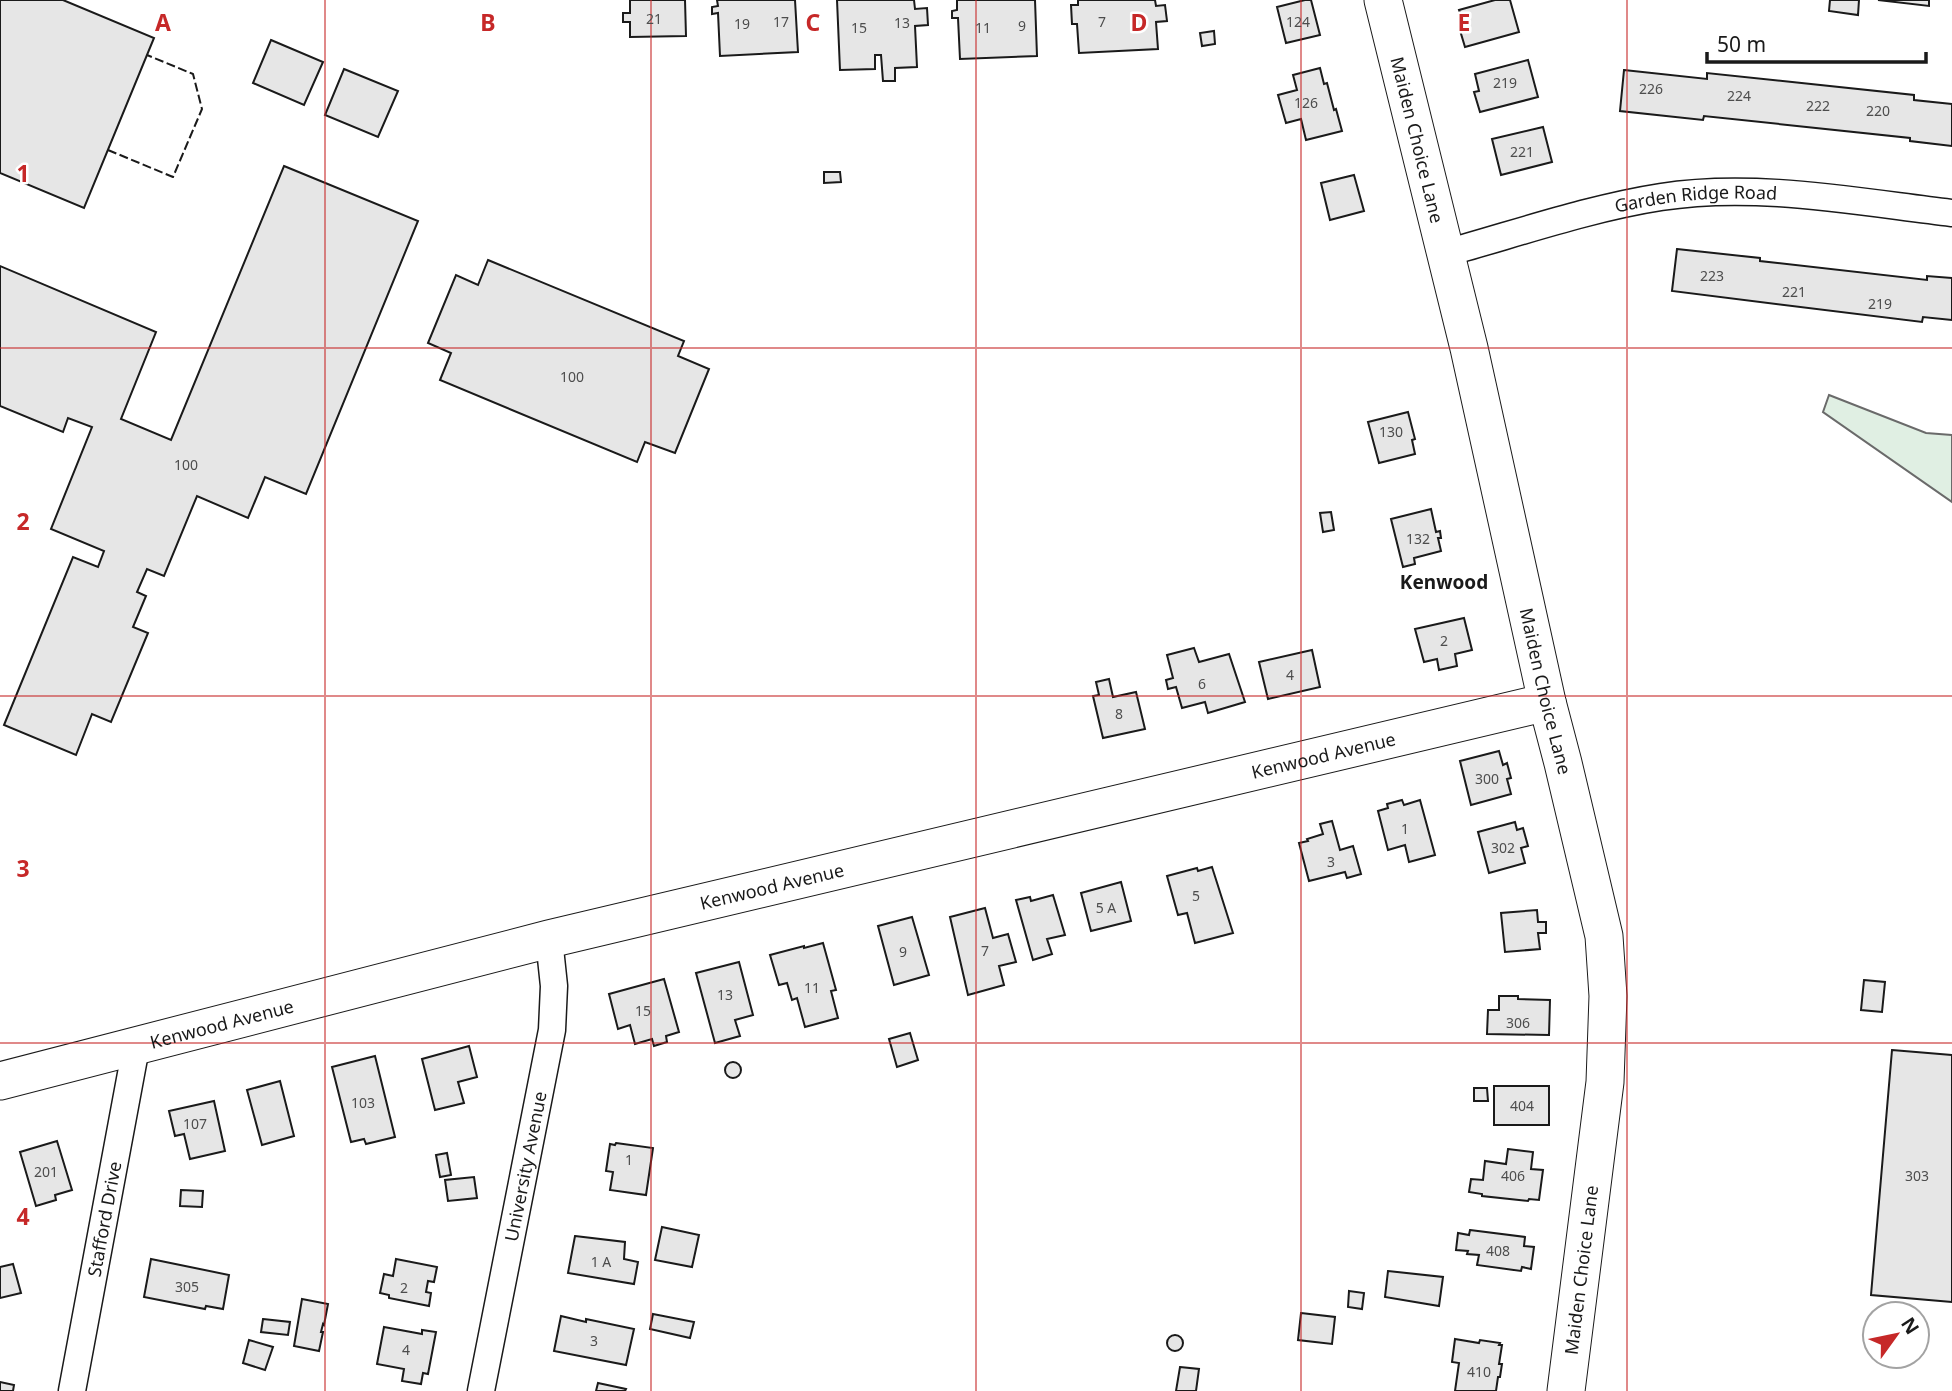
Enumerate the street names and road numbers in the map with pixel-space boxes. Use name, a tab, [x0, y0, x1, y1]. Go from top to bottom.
street label: Maiden Choice Lane	[1385, 54, 1450, 225]
street label: Garden Ridge Road	[1612, 180, 1778, 218]
street label: Maiden Choice Lane	[1515, 605, 1577, 777]
street label: Kenwood Avenue	[1249, 726, 1398, 784]
street label: Kenwood Avenue	[697, 857, 846, 915]
street label: Kenwood Avenue	[147, 994, 296, 1054]
street label: University Avenue	[499, 1089, 552, 1243]
street label: Stafford Drive	[81, 1159, 127, 1279]
street label: Maiden Choice Lane	[1559, 1184, 1603, 1356]

